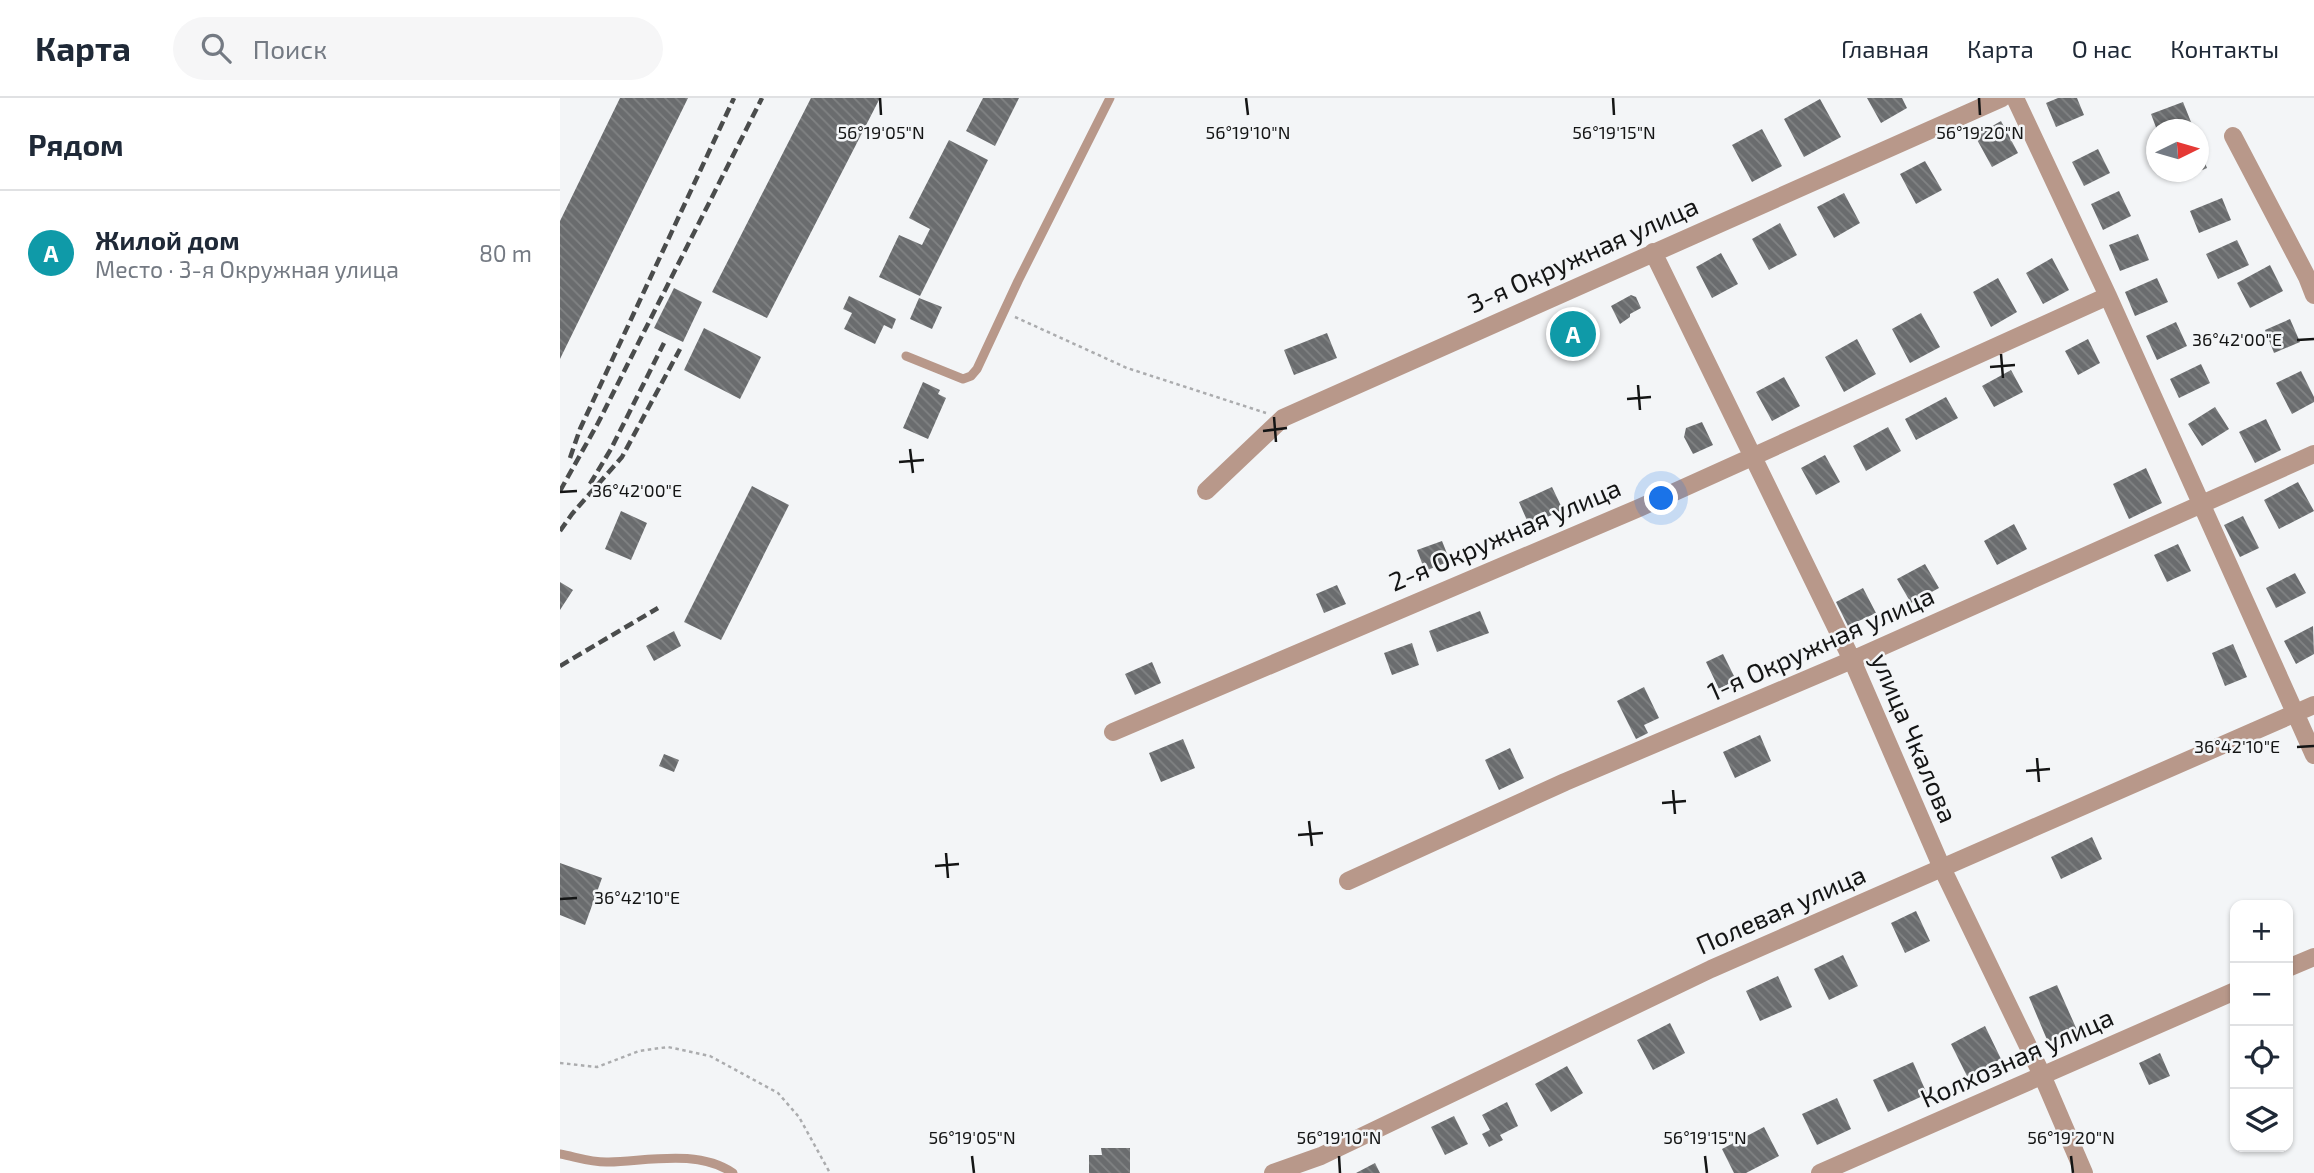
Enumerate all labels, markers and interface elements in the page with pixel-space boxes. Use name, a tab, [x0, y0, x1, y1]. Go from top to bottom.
search box	[173, 17, 663, 80]
text: Карта	[35, 28, 131, 68]
icon: search	[197, 29, 235, 67]
text: Поиск	[253, 33, 327, 64]
text: Главная	[1841, 34, 1929, 63]
text: Карта	[1967, 34, 2034, 63]
text: О нас	[2072, 34, 2132, 63]
text: Контакты	[2170, 34, 2279, 63]
north arrow	[2146, 119, 2209, 182]
text: 56°19'05"N	[837, 121, 925, 143]
text: 56°19'10"N	[1206, 121, 1290, 143]
text: 56°19'15"N	[1572, 121, 1656, 143]
text: 56°19'20"N	[1936, 121, 2024, 143]
text: Рядом	[28, 126, 124, 162]
street label: 3-я Окружная улица	[1462, 189, 1703, 319]
text: Жилой дом	[95, 224, 240, 255]
text: A	[43, 239, 59, 267]
text: 80 m	[479, 239, 532, 267]
text: Место · 3-я Окружная улица	[95, 255, 399, 283]
pin: A	[1550, 308, 1596, 360]
text: 36°42'00"E	[2192, 328, 2282, 350]
street label: 2-я Окружная улица	[1384, 471, 1625, 597]
text: 36°42'00"E	[592, 479, 682, 501]
your location	[1644, 481, 1678, 515]
street label: 1-я Окружная улица	[1702, 579, 1939, 707]
street label: улица Чкалова	[1865, 648, 1965, 827]
text: 36°42'10"E	[2194, 735, 2280, 757]
street label: Полевая улица	[1691, 857, 1870, 961]
text: 36°42'10"E	[594, 886, 680, 908]
map controls	[2230, 900, 2293, 1152]
button: +	[2230, 900, 2293, 963]
button: −	[2230, 963, 2293, 1026]
street label: Колхозная улица	[1915, 1000, 2118, 1114]
button: locate	[2230, 1026, 2293, 1089]
button: layers	[2230, 1089, 2293, 1152]
text: 56°19'05"N	[928, 1126, 1016, 1148]
text: 56°19'10"N	[1297, 1126, 1381, 1148]
text: 56°19'15"N	[1663, 1126, 1747, 1148]
text: 56°19'20"N	[2027, 1126, 2115, 1148]

